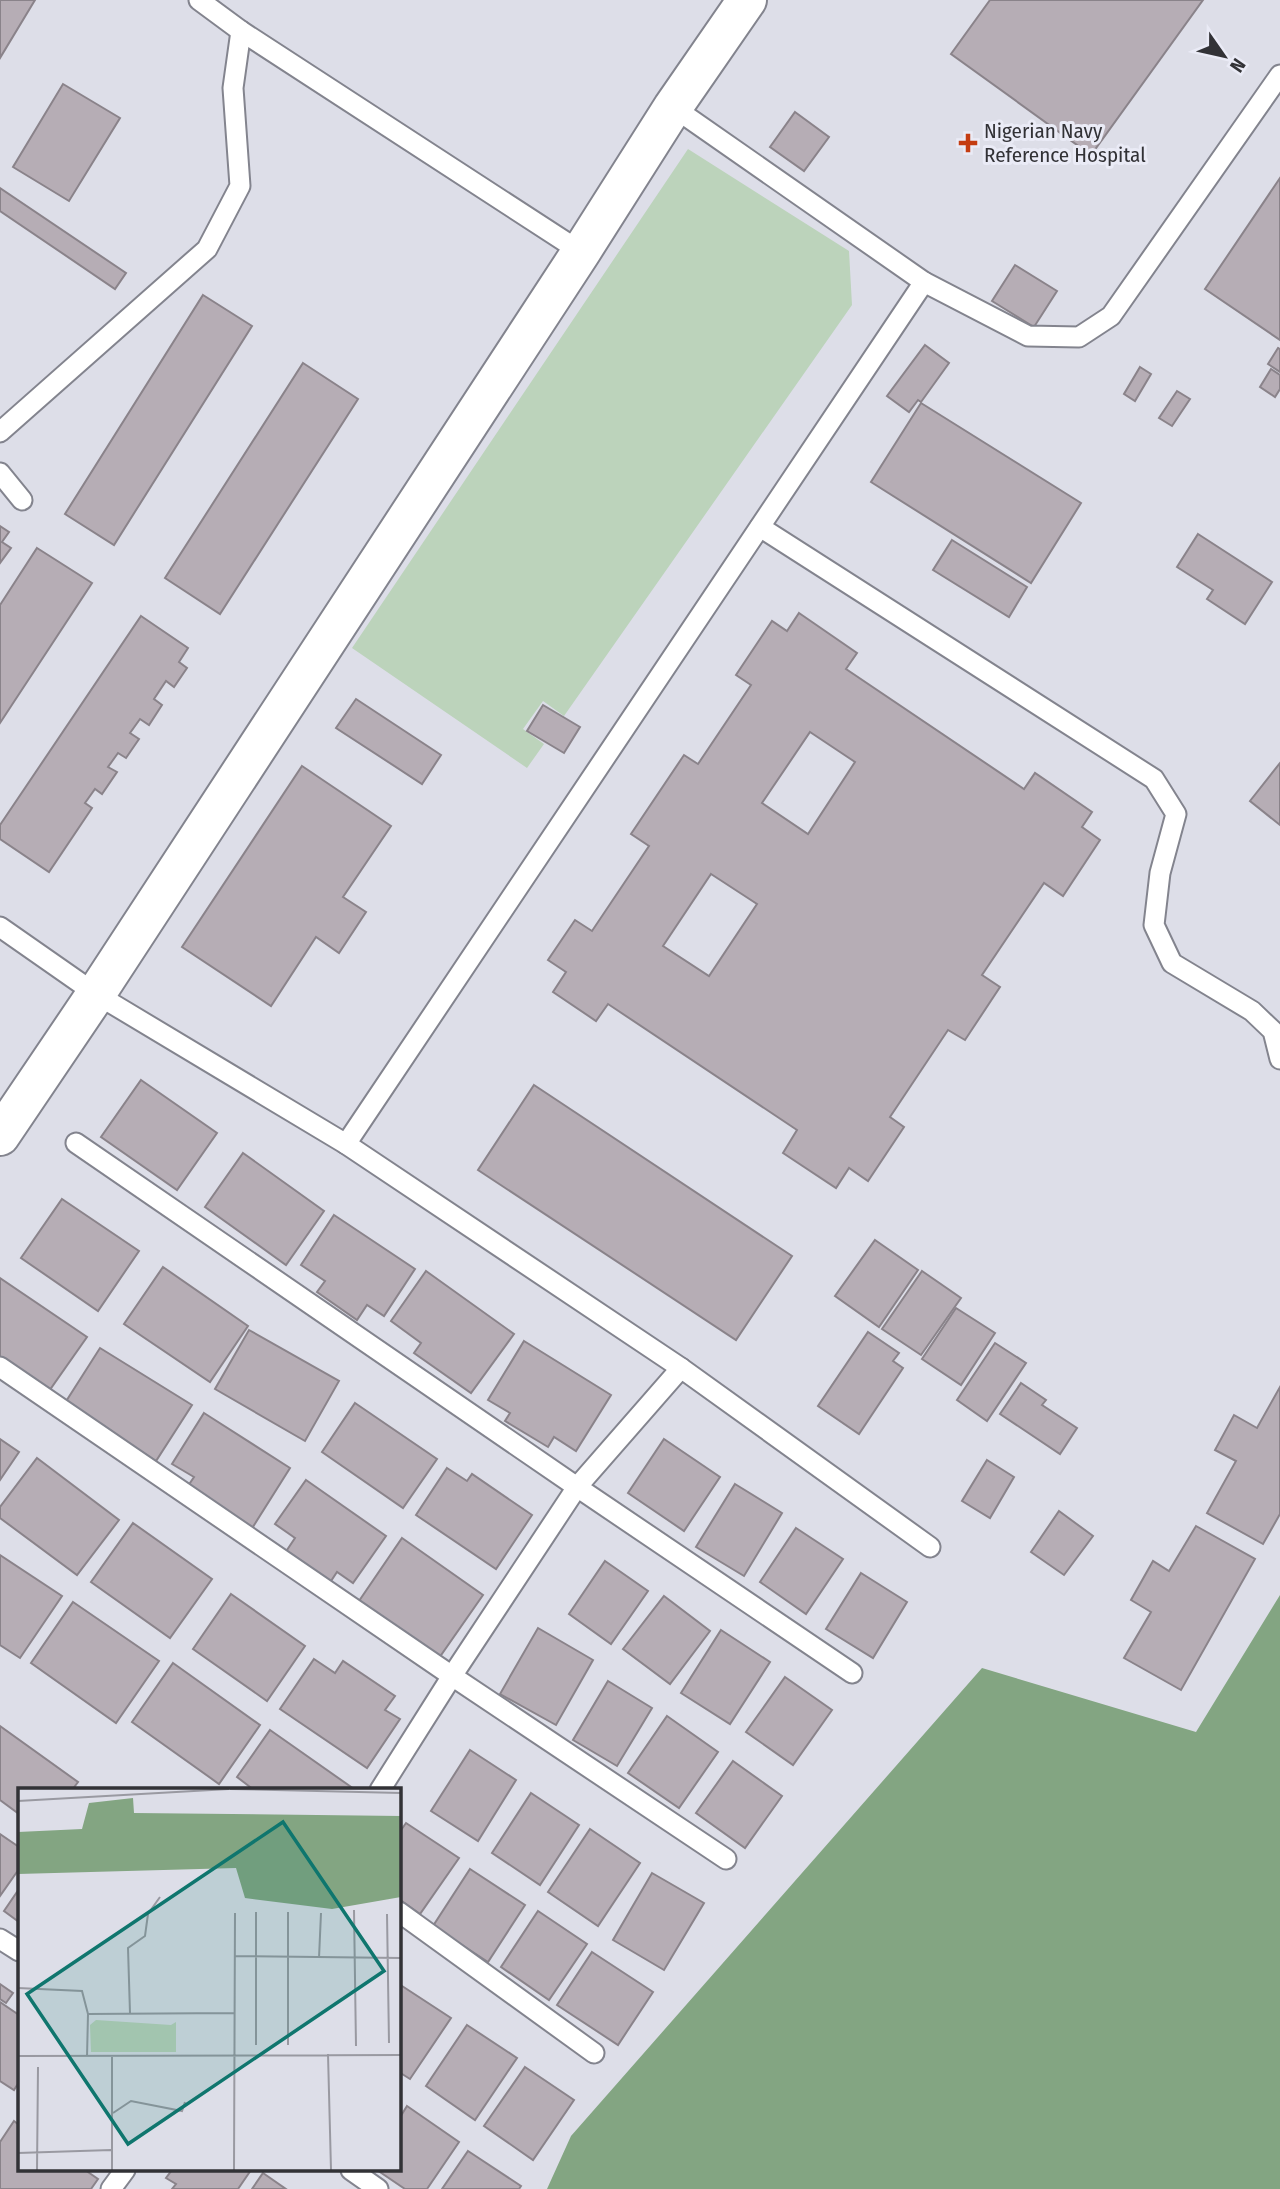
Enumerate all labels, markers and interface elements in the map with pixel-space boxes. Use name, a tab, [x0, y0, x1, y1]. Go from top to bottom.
north arrow	[1189, 21, 1259, 91]
text: N	[1225, 54, 1250, 76]
place label: Nigerian Navy Reference Hospital	[984, 118, 1146, 168]
marker: Nigerian Navy Reference Hospital	[958, 133, 978, 153]
inset map	[18, 1788, 401, 2172]

